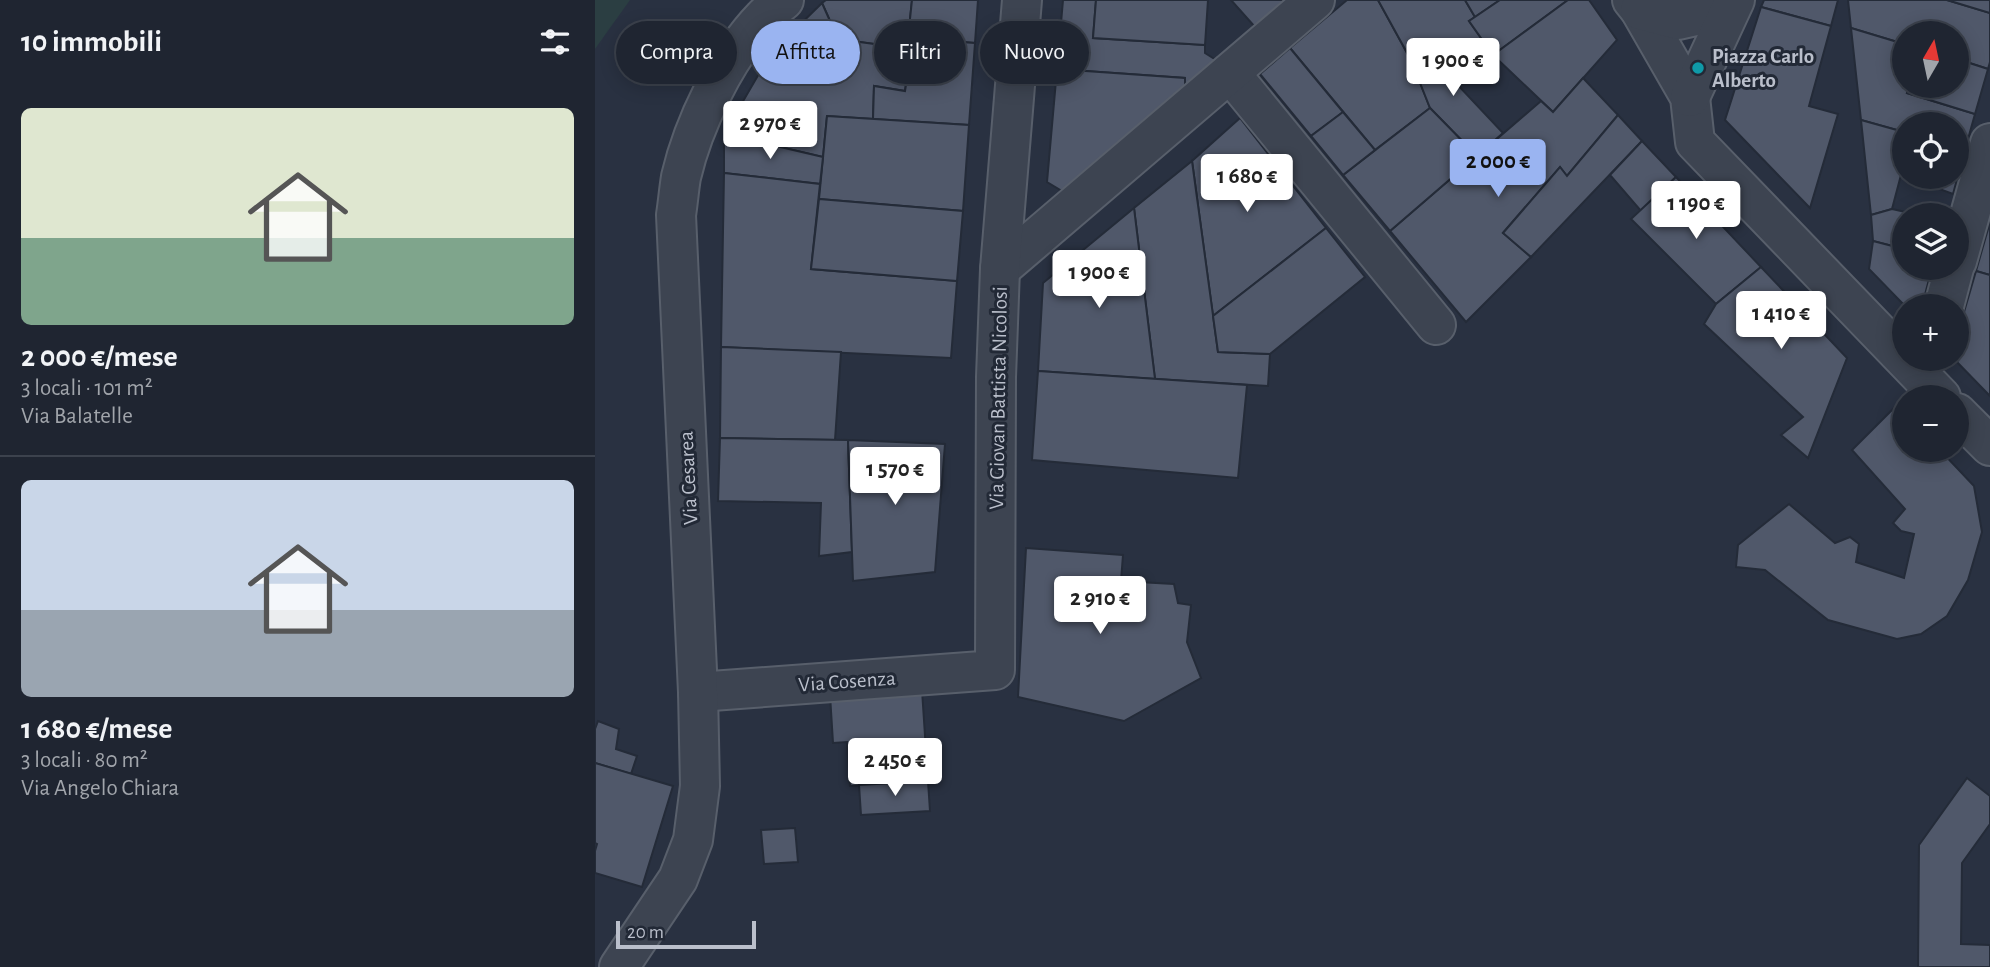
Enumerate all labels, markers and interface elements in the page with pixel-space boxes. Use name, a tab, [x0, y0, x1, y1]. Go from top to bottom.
chip: Compra	[616, 21, 737, 84]
chip: Affitta	[751, 21, 860, 84]
chip: Filtri	[874, 21, 966, 84]
chip: Nuovo	[980, 21, 1089, 84]
north arrow	[1892, 21, 1969, 98]
map controls	[1892, 21, 1969, 462]
icon: filters	[536, 23, 574, 61]
text: 10 immobili	[21, 27, 162, 57]
pin: 1 900 €	[1388, 38, 1518, 98]
place label: Piazza Carlo Alberto	[1712, 46, 1814, 91]
text: 1 900 €	[1422, 49, 1484, 72]
marker: Piazza Carlo Alberto	[1690, 60, 1706, 76]
pin: 2 970 €	[705, 102, 835, 161]
text: 2 970 €	[739, 112, 801, 135]
button: locate	[1892, 112, 1969, 189]
pin: 2 000 €	[1433, 140, 1563, 199]
text: 2 000 €	[1466, 150, 1530, 173]
icon: home	[235, 154, 361, 280]
pin: 1 680 €	[1182, 154, 1312, 214]
text: 1 680 €	[1217, 165, 1277, 188]
pin: 1 190 €	[1631, 182, 1761, 241]
text: 1 190 €	[1667, 192, 1725, 215]
button: layers	[1892, 203, 1969, 280]
pin: 1 900 €	[1034, 250, 1164, 310]
text: 1 900 €	[1068, 261, 1130, 284]
street label: Via Giovan Battista Nicolosi	[986, 286, 1011, 510]
pin: 1 410 €	[1716, 292, 1846, 351]
button: +	[1892, 294, 1969, 371]
text: 1 410 €	[1752, 302, 1810, 325]
text: 2 000 €/mese	[21, 342, 178, 372]
text: 3 locali · 101 m²	[21, 377, 153, 400]
button: −	[1892, 385, 1969, 462]
text: Via Balatelle	[21, 405, 133, 428]
street label: Via Cesarea	[676, 430, 701, 525]
pin: 1 570 €	[830, 448, 960, 507]
text: 1 570 €	[866, 458, 924, 481]
icon: home	[235, 526, 361, 652]
pin: 2 910 €	[1035, 576, 1165, 636]
text: 2 910 €	[1070, 587, 1130, 610]
street label: Via Cosenza	[798, 668, 897, 695]
text: 1 680 €/mese	[21, 714, 172, 744]
pin: 2 450 €	[830, 738, 960, 798]
text: 3 locali · 80 m²	[21, 749, 148, 772]
text: 2 450 €	[864, 749, 926, 772]
text: Via Angelo Chiara	[21, 777, 179, 800]
scale bar	[616, 918, 756, 950]
text: 20 m	[627, 923, 664, 942]

